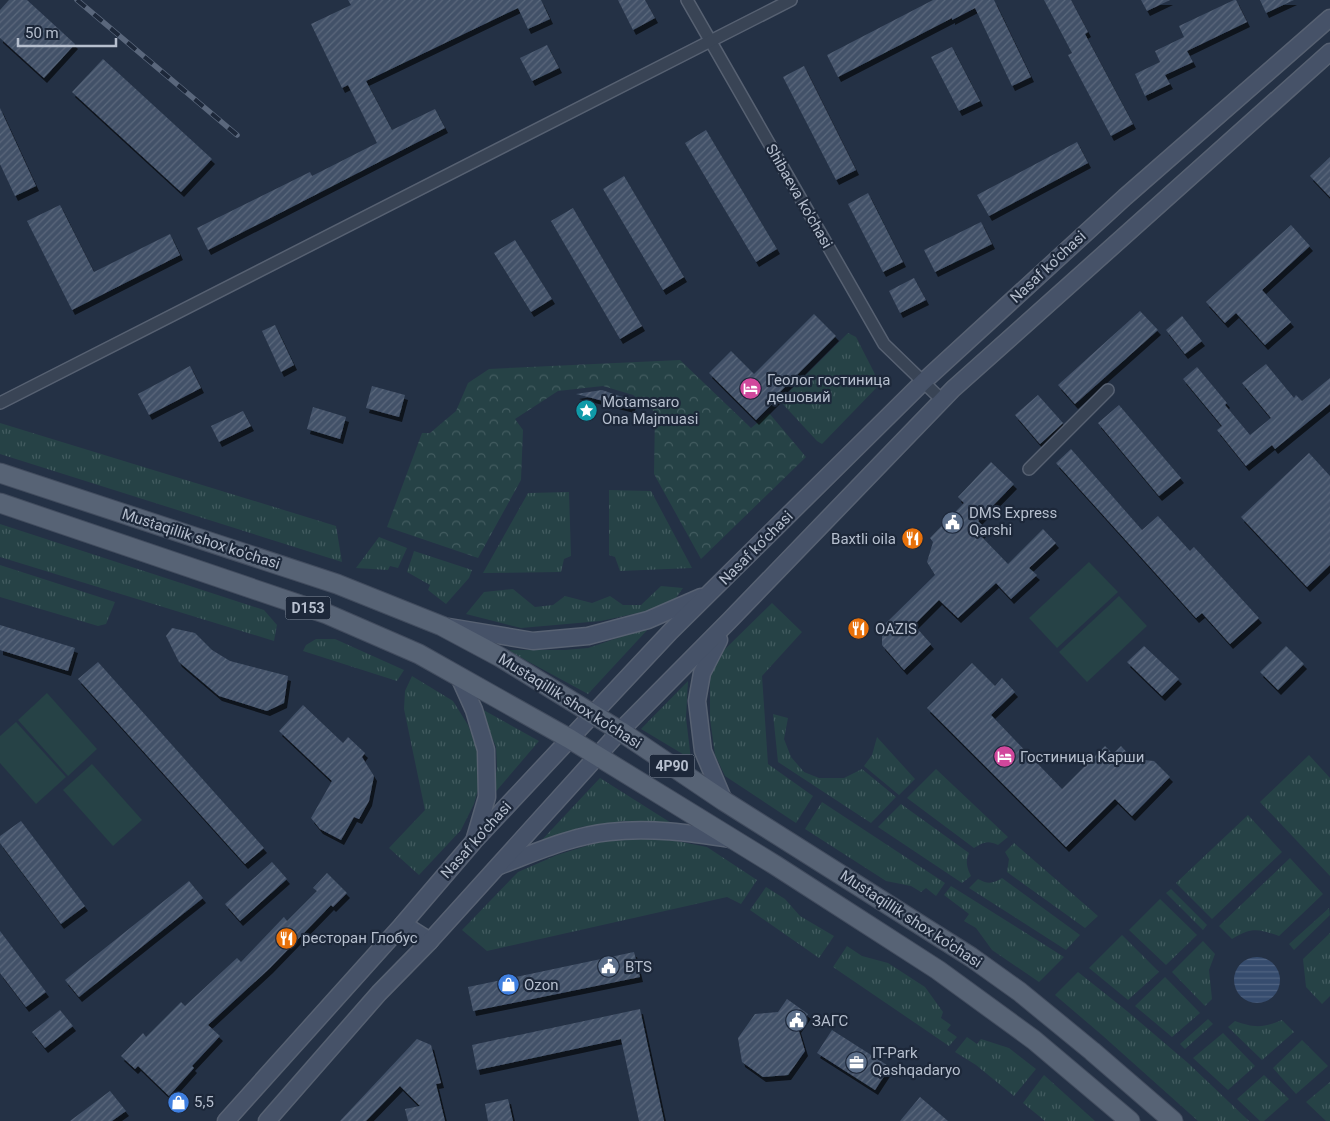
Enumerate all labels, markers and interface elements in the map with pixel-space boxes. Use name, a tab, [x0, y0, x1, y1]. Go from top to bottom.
scale bar	[18, 15, 115, 47]
text: 50 m	[25, 24, 59, 42]
street label: Shibaeva ko'chasi	[762, 141, 836, 251]
street label: Nasaf ko‘chasi	[1006, 227, 1090, 307]
place label: Геолог гостиница дешовий	[767, 371, 890, 406]
hotel icon: Геолог гостиница дешовий	[739, 377, 763, 401]
place label: Motamsaro Ona Majmuasi	[602, 393, 698, 428]
place icon: Motamsaro Ona Majmuasi	[574, 399, 598, 423]
place label: DMS Express Qarshi	[969, 504, 1057, 539]
street label: Mustaqillik shox ko'chasi	[120, 505, 282, 573]
street label: Nasaf ko‘chasi	[715, 507, 797, 589]
public building icon: DMS Express Qarshi	[941, 510, 965, 534]
restaurant icon: Baxtli oila	[900, 527, 924, 551]
place label: Baxtli oila	[831, 530, 896, 548]
road number: D153	[286, 596, 330, 620]
restaurant icon: OAZIS	[847, 617, 871, 641]
place label: OAZIS	[875, 620, 917, 638]
street label: Mustaqillik shox ko'chasi	[495, 650, 645, 752]
hotel icon: Гостиница Карши	[992, 745, 1016, 769]
place label: Гостиница Карши	[1020, 748, 1144, 766]
road number: 4P90	[650, 754, 694, 778]
street label: Nasaf ko‘chasi	[437, 798, 515, 882]
street label: Mustaqillik shox ko'chasi	[837, 866, 985, 972]
restaurant icon: ресторан Глобус	[274, 926, 298, 950]
place label: ресторан Глобус	[302, 929, 418, 947]
public building icon: BTS	[597, 955, 621, 979]
place label: BTS	[625, 958, 652, 976]
shop icon: Ozon	[496, 973, 520, 997]
place label: Ozon	[524, 976, 558, 994]
public building icon: ЗАГС	[784, 1009, 808, 1033]
place label: ЗАГС	[812, 1012, 849, 1030]
place label: IT-Park Qashqadaryo	[872, 1044, 961, 1079]
office icon: IT-Park Qashqadaryo	[844, 1050, 868, 1074]
shop icon: 5,5	[166, 1090, 190, 1114]
place label: 5,5	[194, 1093, 214, 1111]

